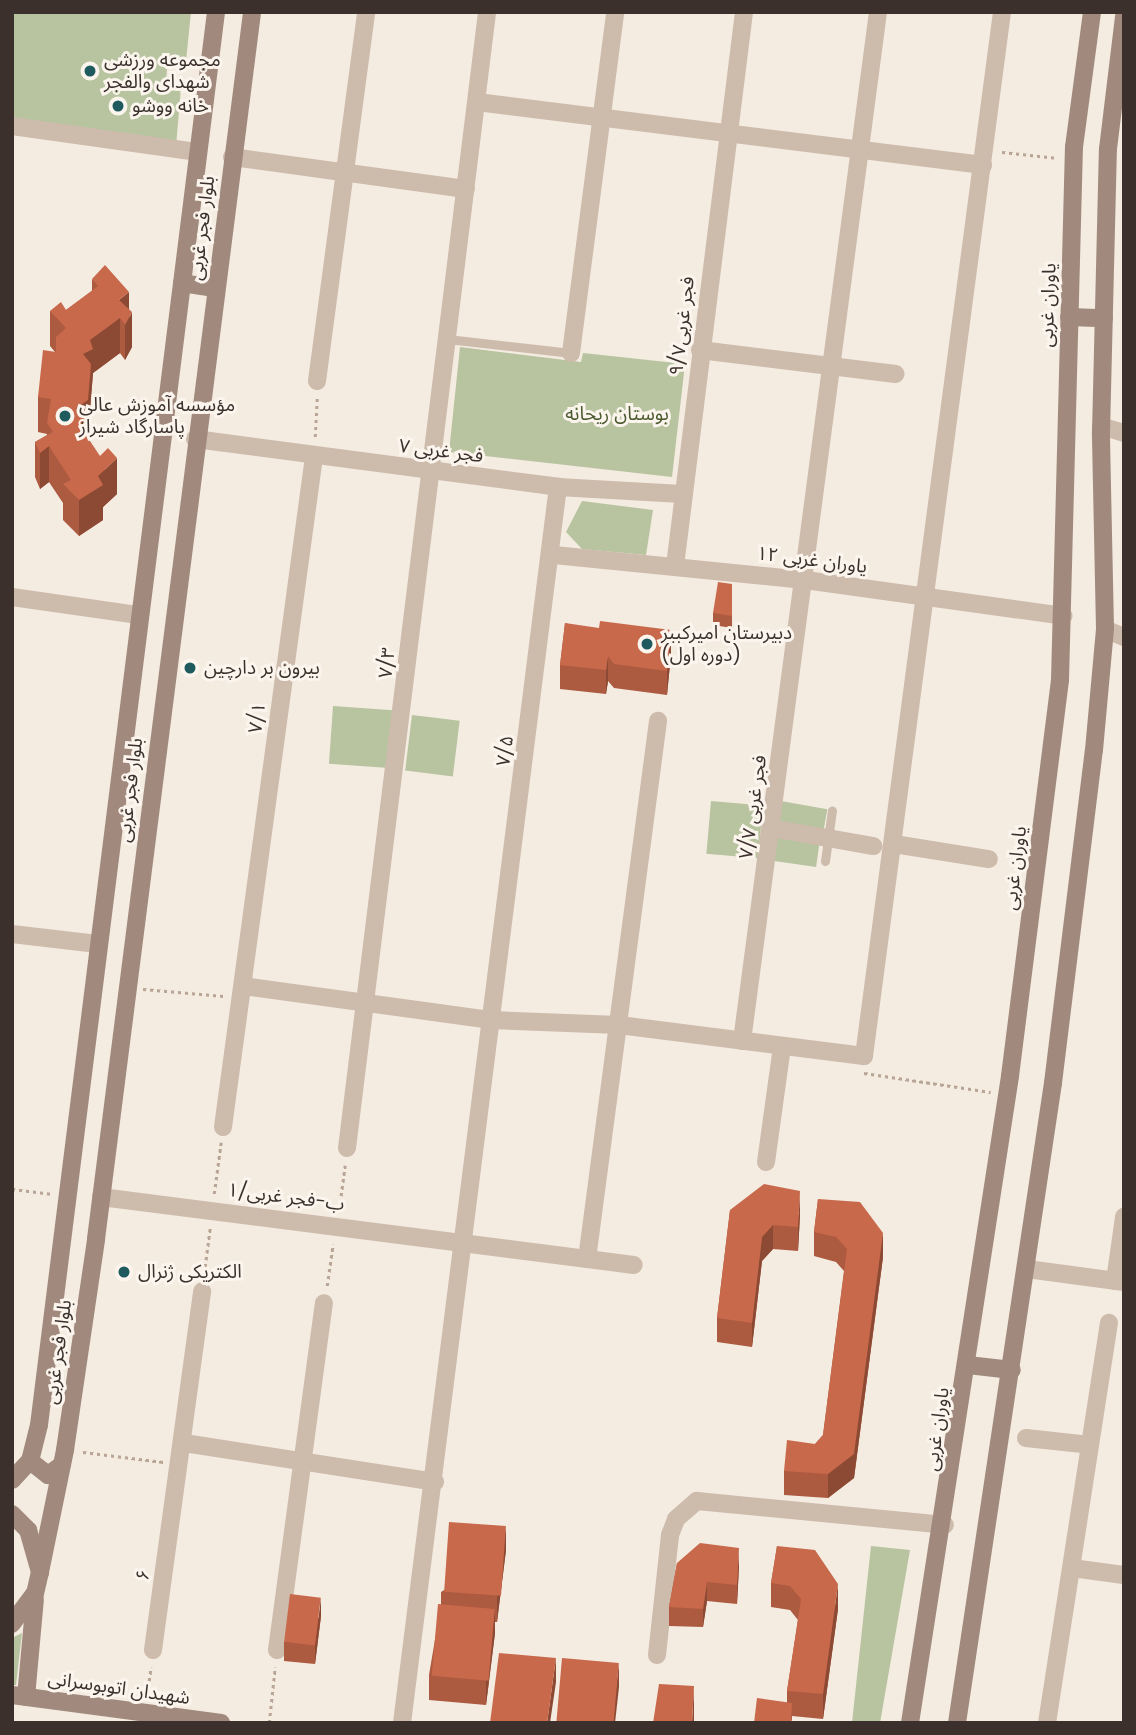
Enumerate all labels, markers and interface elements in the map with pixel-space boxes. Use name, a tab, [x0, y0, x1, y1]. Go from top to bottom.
place label: مجموعه ورزشی شهدای والفجر	[104, 49, 221, 93]
marker: مجموعه ورزشی شهدای والفجر	[82, 63, 98, 79]
place label: خانه ووشو	[132, 95, 209, 117]
marker: خانه ووشو	[110, 98, 126, 114]
street label: بلوار فجر غربی	[184, 174, 220, 282]
street label: یاوران غربی	[1035, 262, 1061, 348]
street label: فجر غربی۹/۷	[665, 275, 699, 377]
place label: مؤسسه آموزش عالی پاسارگاد شیراز	[79, 394, 235, 438]
park label: بوستان ریحانه	[565, 403, 669, 425]
marker: مؤسسه آموزش عالی پاسارگاد شیراز	[57, 408, 73, 424]
street label: ۷ فجر غربی	[398, 435, 484, 467]
street label: ۱۲ یاوران غربی	[755, 542, 869, 578]
place label: دبیرستان امیرکبیر (دوره اول)	[661, 622, 792, 666]
marker: دبیرستان امیرکبیر (دوره اول)	[639, 636, 655, 652]
street label: ۷/۳	[374, 646, 400, 680]
place label: بیرون بر دارچین	[204, 657, 320, 679]
marker: بیرون بر دارچین	[182, 660, 198, 676]
street label: ۷/۱	[244, 701, 270, 735]
street label: ۷/۵	[492, 734, 518, 768]
street label: بلوار فجر غربی	[112, 736, 148, 844]
street label: ۷/۷ فجر غربی	[734, 754, 772, 860]
street label: یاوران غربی	[999, 825, 1031, 911]
street label: ۱/ب-فجر غربی	[226, 1178, 346, 1216]
place label: الکتریکی ژنرال	[138, 1261, 242, 1283]
marker: الکتریکی ژنرال	[116, 1264, 132, 1280]
street label: بلوار فجر غربی	[39, 1298, 77, 1406]
street label: یاوران غربی	[920, 1386, 954, 1472]
street label: ۶	[131, 1568, 155, 1582]
street label: شهیدان اتوبوسرانی	[47, 1667, 191, 1709]

